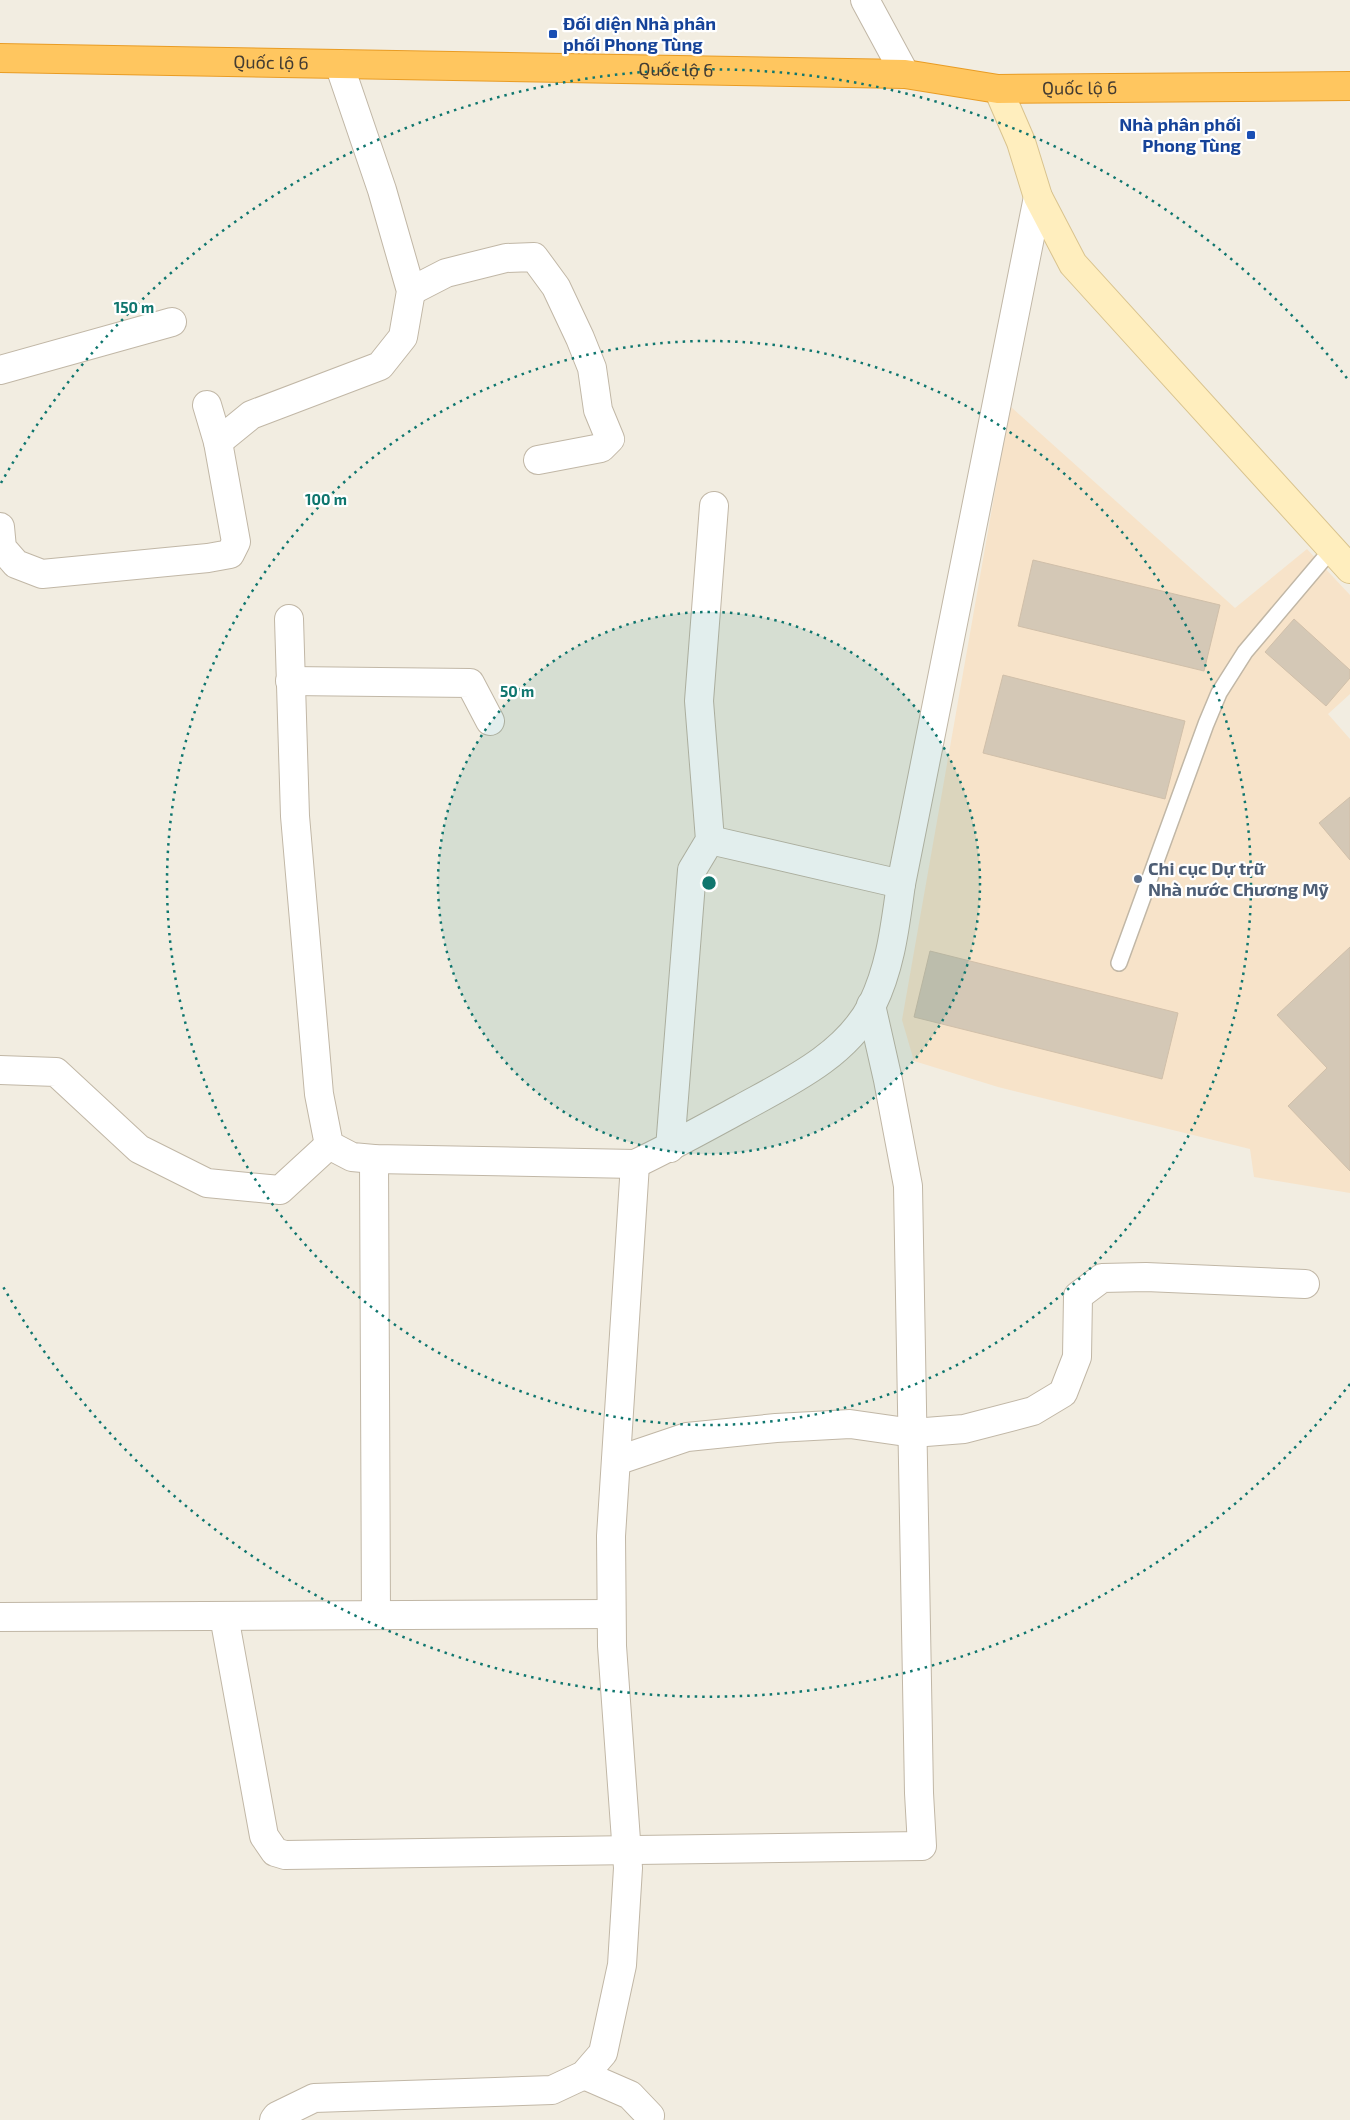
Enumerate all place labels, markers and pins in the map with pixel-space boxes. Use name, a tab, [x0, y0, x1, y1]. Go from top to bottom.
place label: Đối diện Nhà phân phối Phong Tùng	[563, 12, 716, 55]
marker: Đối diện Nhà phân phối Phong Tùng	[547, 28, 559, 40]
place label: Nhà phân phối Phong Tùng	[1119, 113, 1242, 156]
marker: Nhà phân phối Phong Tùng	[1245, 129, 1257, 141]
place label: Chi cục Dự trữ Nhà nước Chương Mỹ	[1148, 857, 1330, 900]
marker: Chi cục Dự trữ Nhà nước Chương Mỹ	[1132, 873, 1144, 885]
centre of rings	[700, 874, 718, 892]

